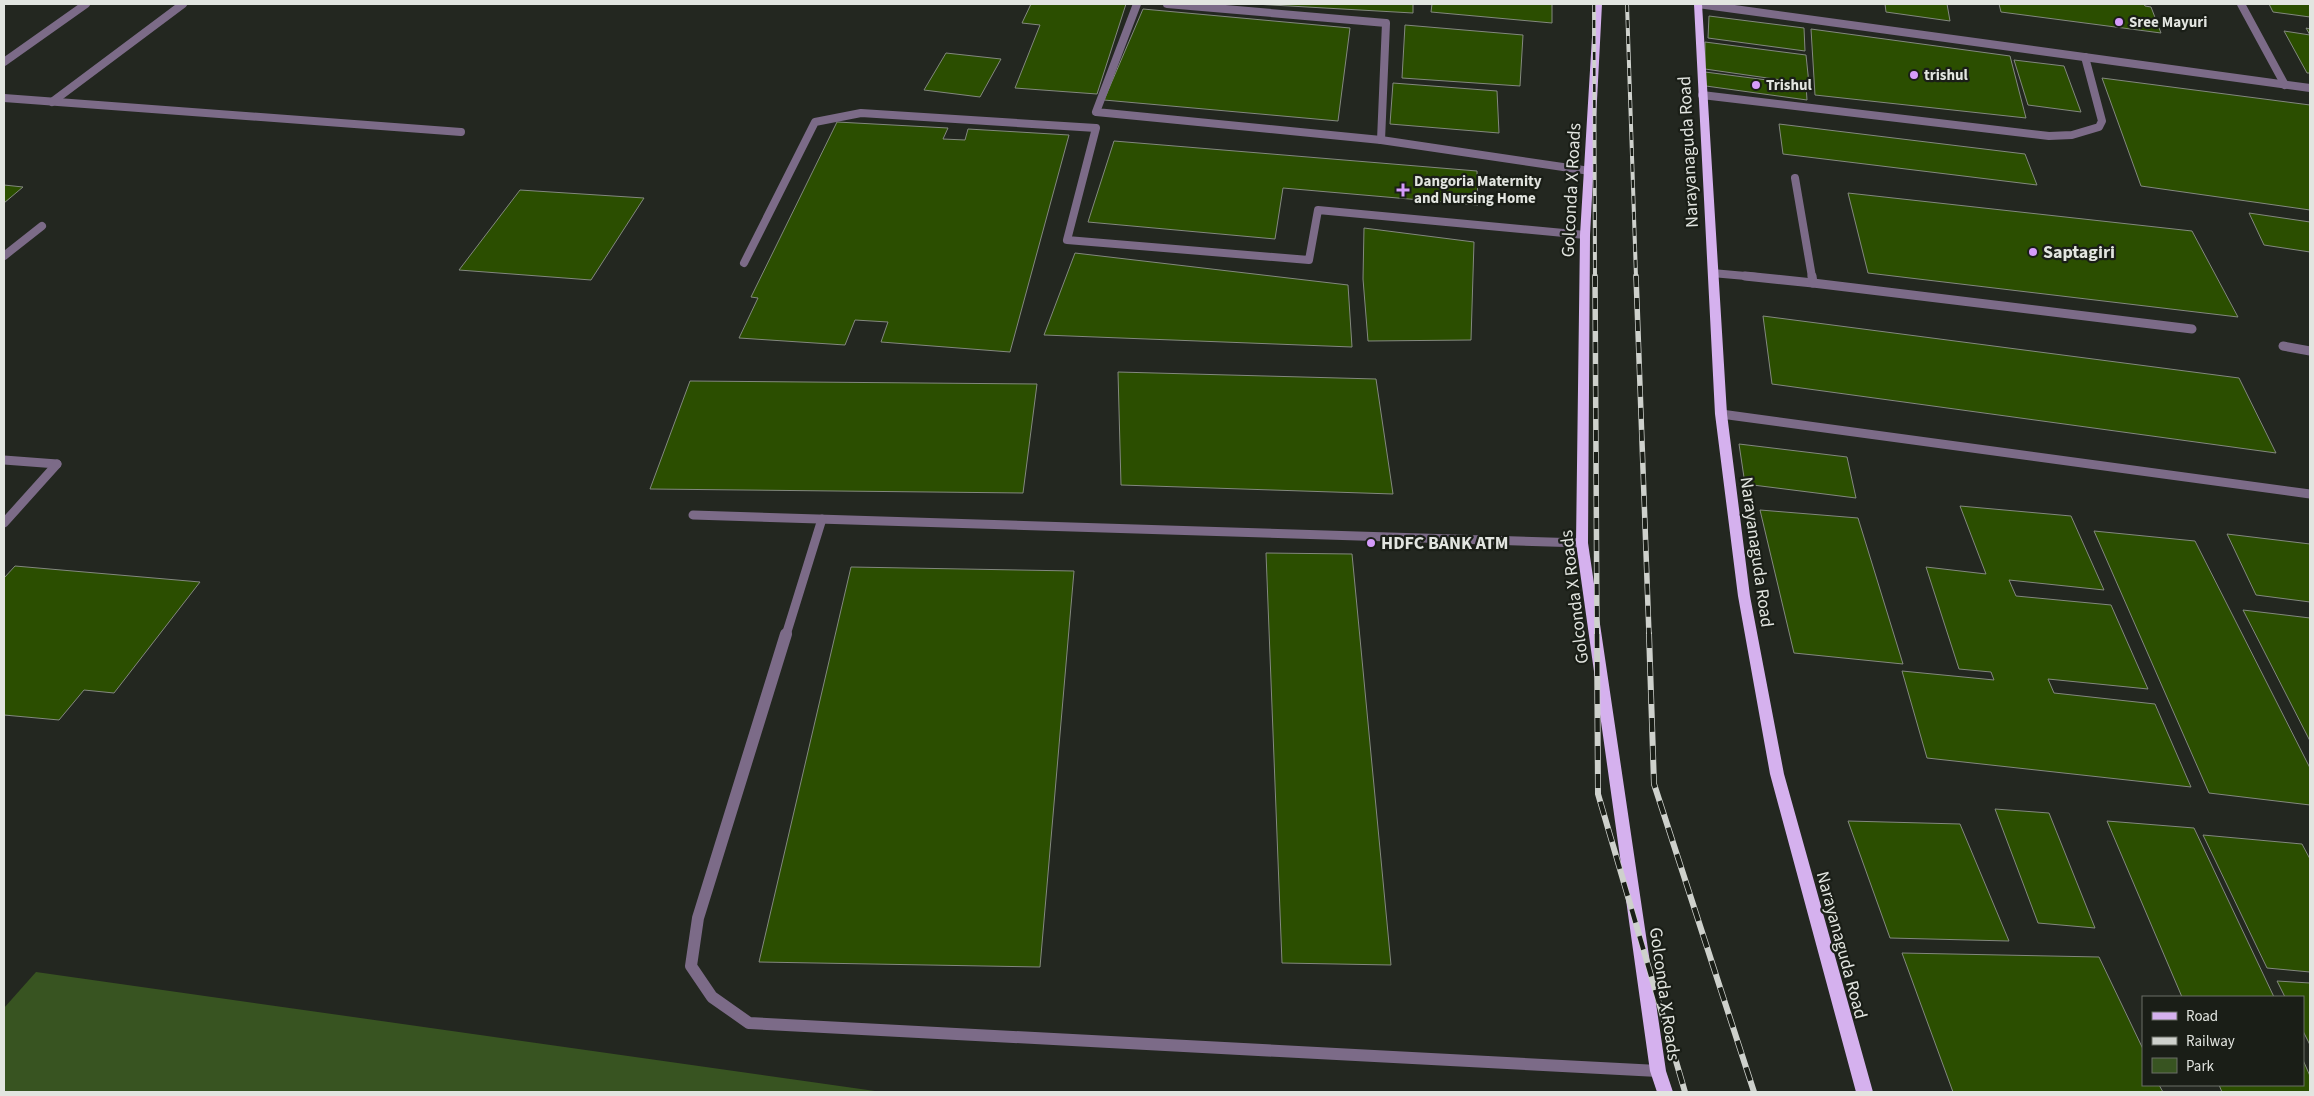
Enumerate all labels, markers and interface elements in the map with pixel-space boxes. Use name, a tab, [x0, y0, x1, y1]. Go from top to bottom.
place label: Sree Mayuri	[2129, 12, 2207, 33]
marker: Sree Mayuri	[2113, 16, 2125, 28]
place label: trishul	[1924, 65, 1969, 86]
marker: trishul	[1908, 69, 1920, 81]
place label: Trishul	[1766, 75, 1813, 96]
street label: Narayanaguda Road	[1672, 76, 1705, 228]
marker: Trishul	[1750, 79, 1762, 91]
street label: Golconda X Roads	[1555, 122, 1588, 258]
place label: Dangoria Maternity and Nursing Home	[1414, 171, 1542, 209]
marker: Dangoria Maternity and Nursing Home	[1396, 183, 1410, 197]
place label: Saptagiri	[2043, 240, 2115, 265]
marker: Saptagiri	[2027, 246, 2039, 258]
street label: Narayanaguda Road	[1734, 475, 1779, 629]
street label: Golconda X Roads	[1554, 529, 1595, 665]
place label: HDFC BANK ATM	[1381, 531, 1508, 556]
marker: HDFC BANK ATM	[1365, 537, 1377, 549]
street label: Narayanaguda Road	[1810, 869, 1873, 1022]
street label: Golconda X Roads	[1643, 926, 1686, 1062]
legend	[2142, 996, 2304, 1086]
text: Road	[2186, 1006, 2218, 1027]
text: Railway	[2186, 1031, 2235, 1052]
text: Park	[2186, 1056, 2215, 1077]

